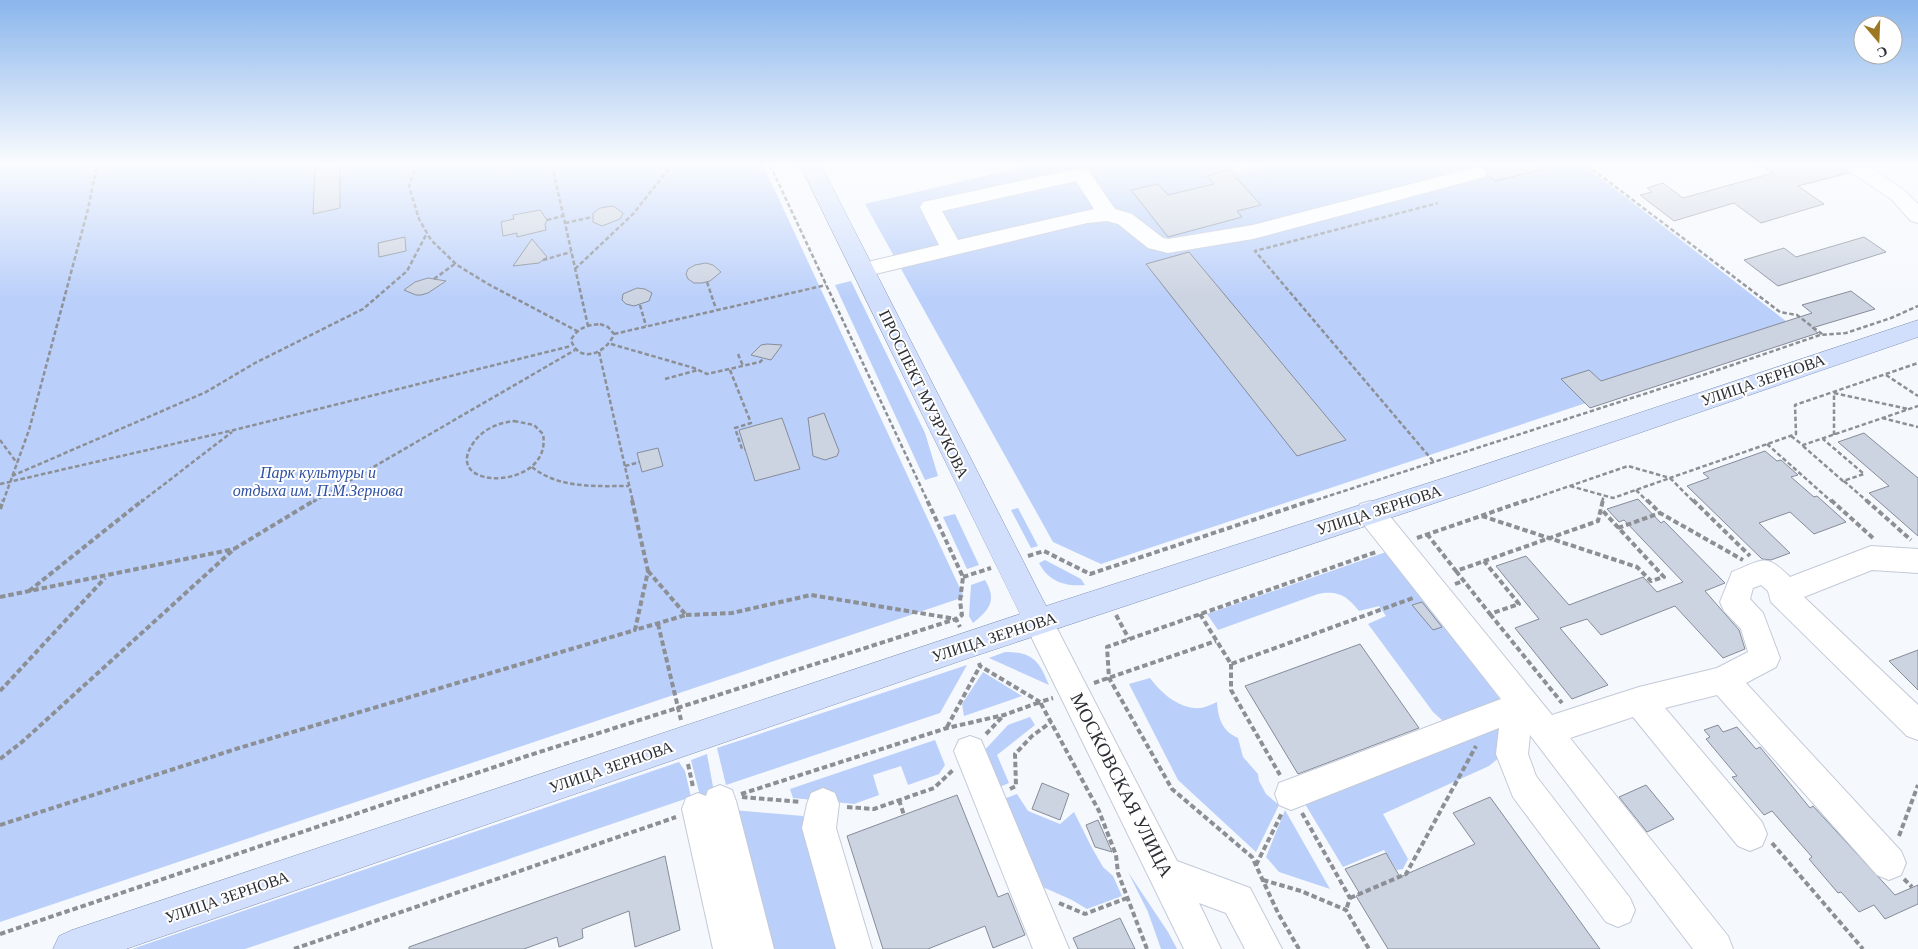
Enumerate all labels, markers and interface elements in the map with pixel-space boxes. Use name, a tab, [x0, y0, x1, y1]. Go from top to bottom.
north arrow	[1853, 15, 1903, 65]
text: С	[1875, 43, 1889, 61]
street label: ПРОСПЕКТ МУЗРУКОВА	[876, 307, 972, 481]
street label: УЛИЦА ЗЕРНОВА	[1699, 351, 1828, 410]
park label: Парк культуры и отдыха им. П.М.Зернова	[233, 464, 403, 500]
street label: УЛИЦА ЗЕРНОВА	[1315, 482, 1444, 539]
street label: УЛИЦА ЗЕРНОВА	[930, 609, 1059, 666]
street label: МОСКОВСКАЯ УЛИЦА	[1066, 689, 1178, 881]
street label: УЛИЦА ЗЕРНОВА	[547, 738, 676, 797]
street label: УЛИЦА ЗЕРНОВА	[163, 868, 292, 927]

